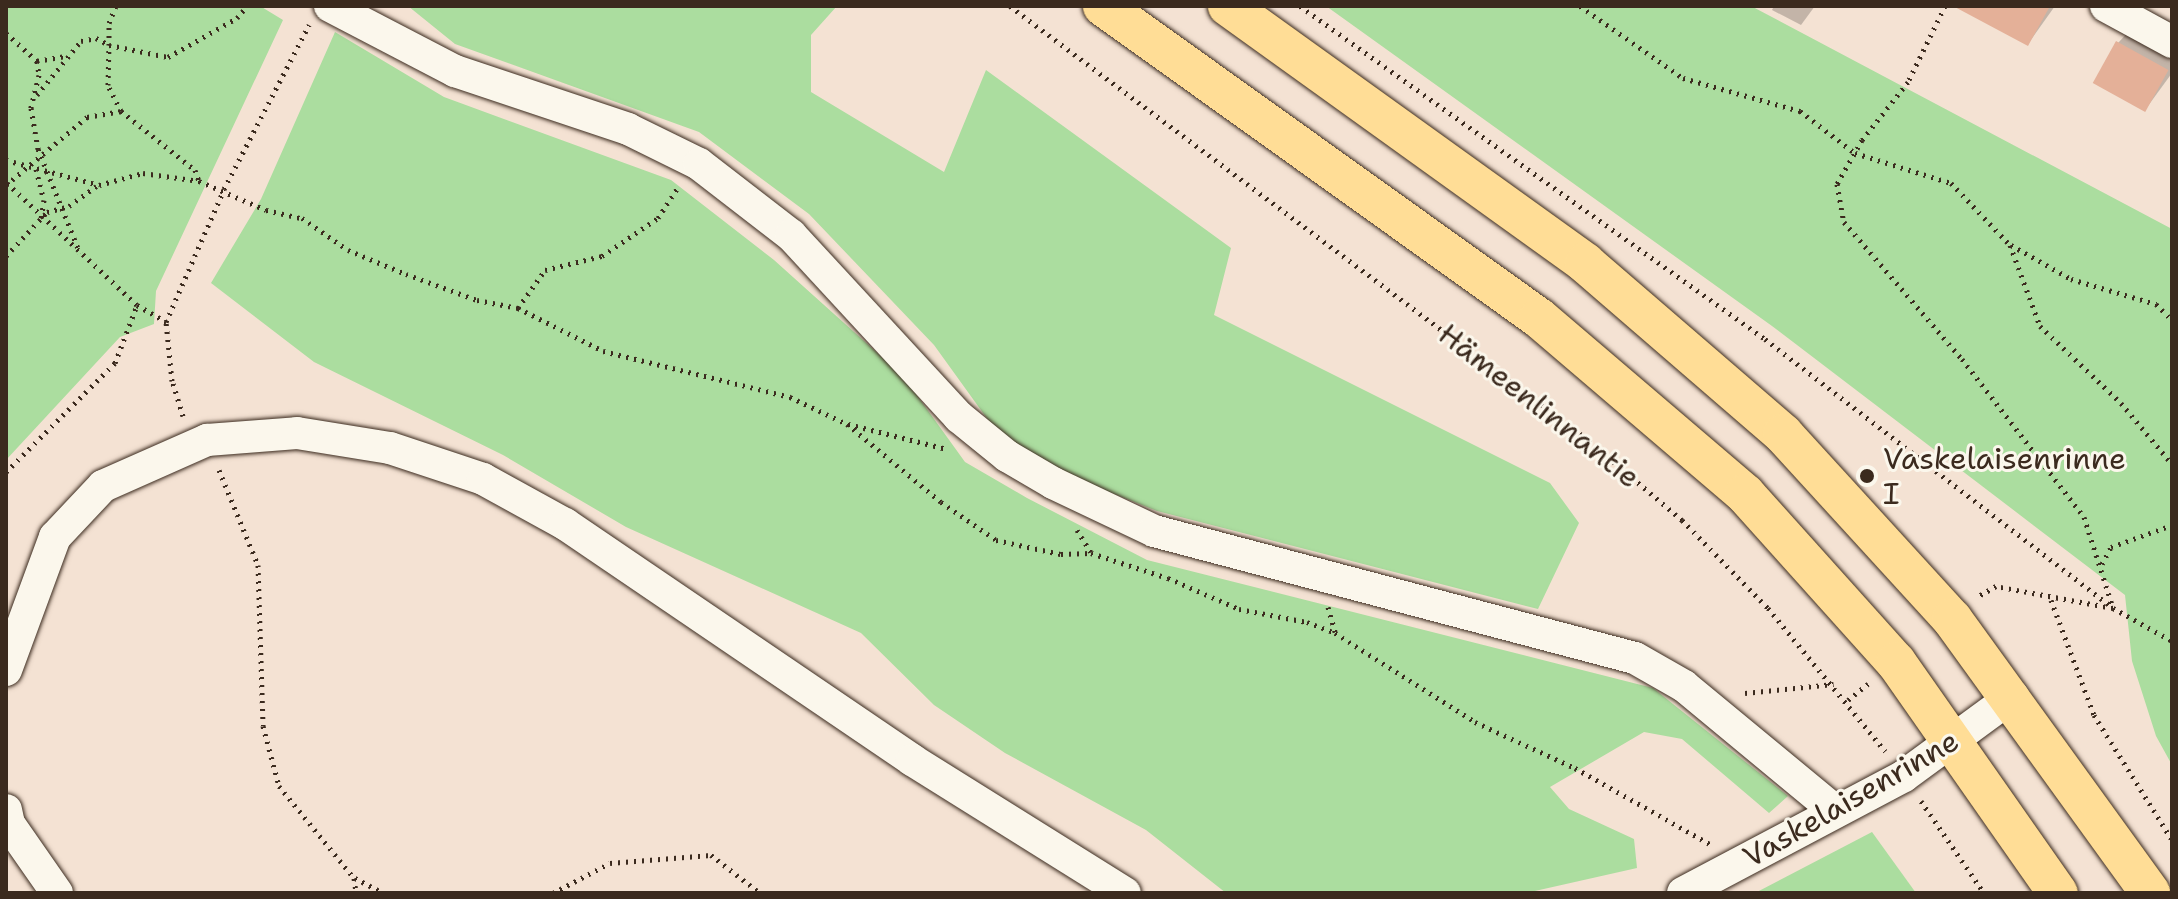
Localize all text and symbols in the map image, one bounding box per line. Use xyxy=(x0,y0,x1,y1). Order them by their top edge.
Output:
street label: Hämeenlinnantie xyxy=(1431,316,1647,496)
place label: Vaskelaisenrinne I xyxy=(1883,441,2126,512)
marker: Vaskelaisenrinne I xyxy=(1858,467,1876,485)
street label: Vaskelaisenrinne xyxy=(1737,723,1965,875)

